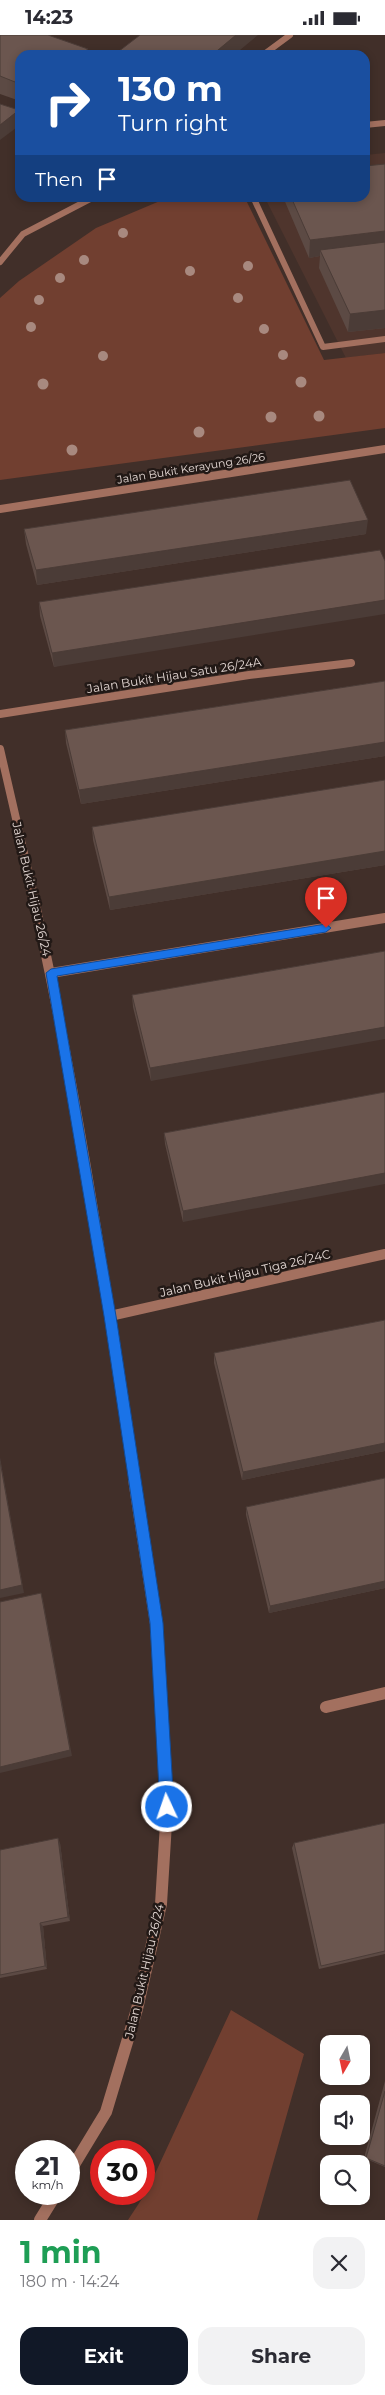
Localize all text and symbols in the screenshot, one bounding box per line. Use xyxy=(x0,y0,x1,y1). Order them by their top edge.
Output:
text: 14:23 xyxy=(25,6,73,29)
text: 130 m xyxy=(118,67,223,110)
icon: right xyxy=(35,70,100,135)
text: Turn right xyxy=(118,110,228,137)
icon: arrive xyxy=(93,165,121,193)
text: Then xyxy=(35,168,83,191)
street label: Jalan Bukit Kerayung 26/26 xyxy=(115,449,266,487)
street label: Jalan Bukit Hijau Satu 26/24A xyxy=(85,654,263,696)
street label: Jalan Bukit Hijau 26/24 xyxy=(9,819,55,958)
pin xyxy=(305,877,347,928)
icon: arrive xyxy=(312,884,340,912)
street label: Jalan Bukit Hijau Tiga 26/24C xyxy=(157,1246,332,1300)
position arrow xyxy=(140,1780,192,1832)
street label: Jalan Bukit Hijau 26/24 xyxy=(121,1902,167,2041)
north arrow xyxy=(320,2035,370,2085)
map controls xyxy=(320,2035,370,2205)
button: sound xyxy=(320,2095,370,2145)
speed limit sign: 30 xyxy=(90,2140,155,2205)
text: 21 xyxy=(35,2151,60,2181)
button: search xyxy=(320,2155,370,2205)
text: km/h xyxy=(31,2177,64,2192)
text: 1 min xyxy=(20,2234,101,2271)
button: close xyxy=(313,2237,365,2289)
text: 180 m · 14:24 xyxy=(20,2272,119,2291)
button: Exit xyxy=(20,2327,188,2385)
button: Share xyxy=(198,2327,365,2385)

